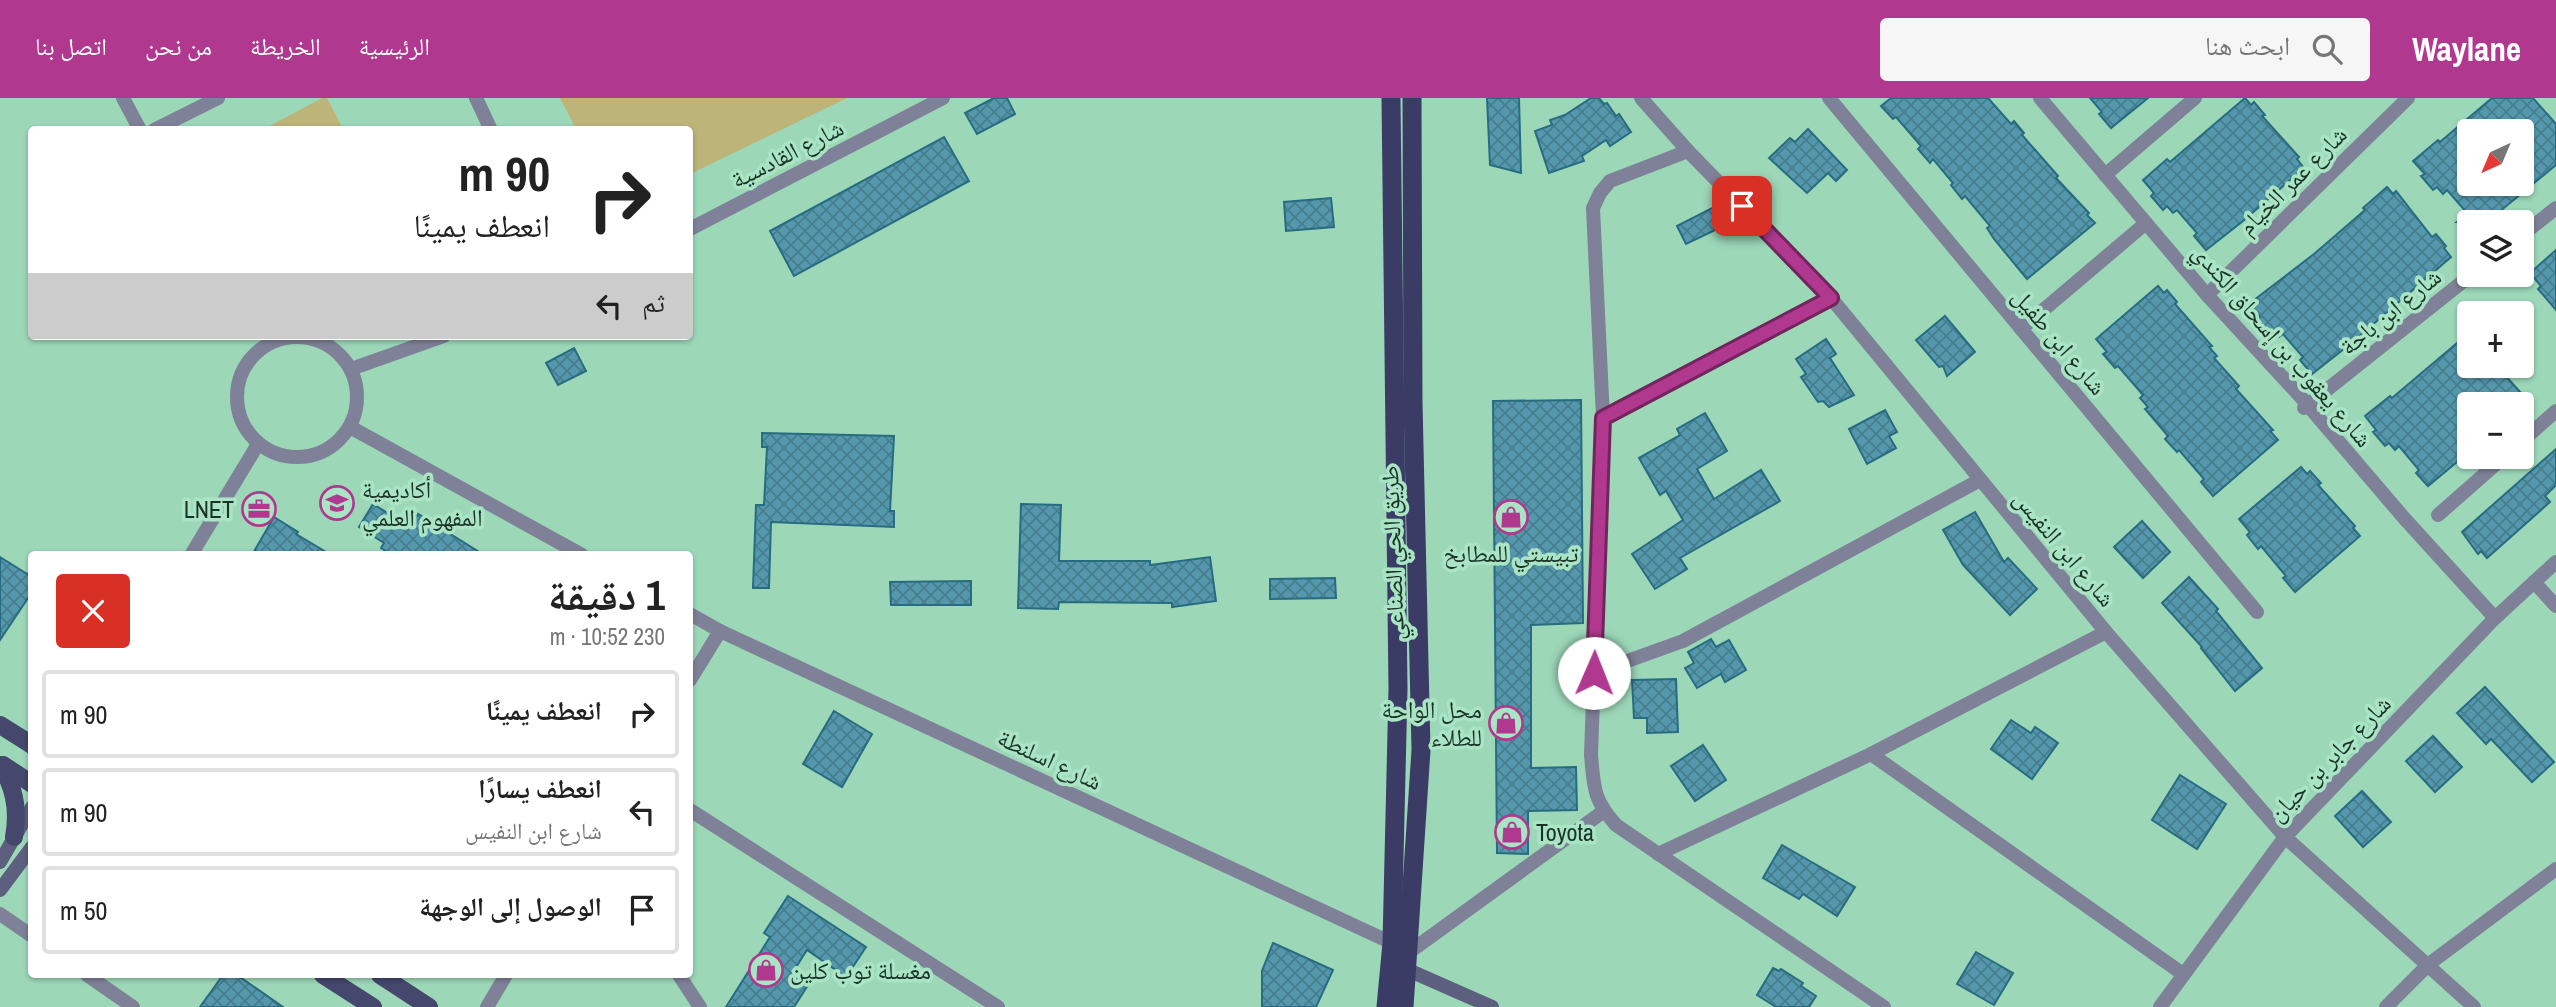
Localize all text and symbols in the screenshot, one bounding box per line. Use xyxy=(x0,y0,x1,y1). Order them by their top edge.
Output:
search box xyxy=(1880,18,2370,81)
text: Waylane xyxy=(2412,27,2521,71)
text: ابحث هنا xyxy=(2205,28,2290,63)
text: اتصل بنا xyxy=(35,30,107,62)
text: من نحن xyxy=(145,30,212,62)
text: الخريطة xyxy=(250,30,321,62)
text: الرئيسية xyxy=(359,30,430,62)
icon: search xyxy=(2308,30,2346,68)
street label: شارع القادسية xyxy=(725,111,849,195)
street label: شارع عمر الخيام xyxy=(2231,119,2354,242)
north arrow xyxy=(2457,119,2534,196)
map controls xyxy=(2457,119,2534,469)
text: 90 m xyxy=(458,140,550,206)
icon: right xyxy=(574,154,665,245)
pin xyxy=(1712,176,1772,236)
icon: arrive xyxy=(1723,187,1761,225)
text: انعطف يمينًا xyxy=(414,204,550,247)
button: layers xyxy=(2457,210,2534,287)
street label: شارع يعقوب بن إسحاق الكندي xyxy=(2183,237,2380,456)
street label: شارع ابن باجة xyxy=(2333,260,2447,362)
street label: شارع ابن طفيل xyxy=(2006,281,2114,401)
text: ثم xyxy=(642,285,665,320)
icon: left xyxy=(590,287,628,325)
button: + xyxy=(2457,301,2534,378)
button: − xyxy=(2457,392,2534,469)
street label: طريق الحي الصناعي xyxy=(1373,465,1415,641)
place label: أكاديمية المفهوم العلمي xyxy=(362,473,483,537)
street label: شارع ابن النفيس xyxy=(2007,483,2123,613)
school or university icon: أكاديمية المفهوم العلمي xyxy=(318,484,356,522)
office icon: LNET xyxy=(240,490,278,528)
place label: LNET xyxy=(184,493,234,525)
shop icon: تبيستي للمطابخ xyxy=(1492,498,1530,536)
place label: تبيستي للمطابخ xyxy=(1443,537,1579,573)
text: 1 دقيقة xyxy=(548,567,665,623)
button: close xyxy=(56,574,130,648)
text: 230 m · 10:52 xyxy=(550,621,665,652)
position arrow xyxy=(1557,636,1631,710)
street label: شارع جابر بن حيان xyxy=(2260,688,2398,828)
text: انعطف يمينًا xyxy=(486,693,602,728)
place label: محل الواحة للطلاء xyxy=(1382,693,1482,753)
icon: right xyxy=(623,695,661,733)
text: 90 m xyxy=(60,697,107,732)
shop icon: محل الواحة للطلاء xyxy=(1487,704,1525,742)
street label: شارع اسلنطة xyxy=(993,721,1107,797)
text: انعطف يسارًا xyxy=(478,771,602,806)
icon: left xyxy=(623,793,661,831)
text: 90 m xyxy=(60,795,107,830)
shop icon: Toyota xyxy=(1493,813,1531,851)
text: شارع ابن النفيس xyxy=(465,815,602,846)
place label: Toyota xyxy=(1536,816,1594,848)
text: الوصول إلى الوجهة xyxy=(419,889,602,924)
icon: arrive xyxy=(623,891,661,929)
text: 50 m xyxy=(60,893,107,928)
shop icon: مغسلة توب كلين xyxy=(747,951,785,989)
place label: مغسلة توب كلين xyxy=(790,954,931,986)

